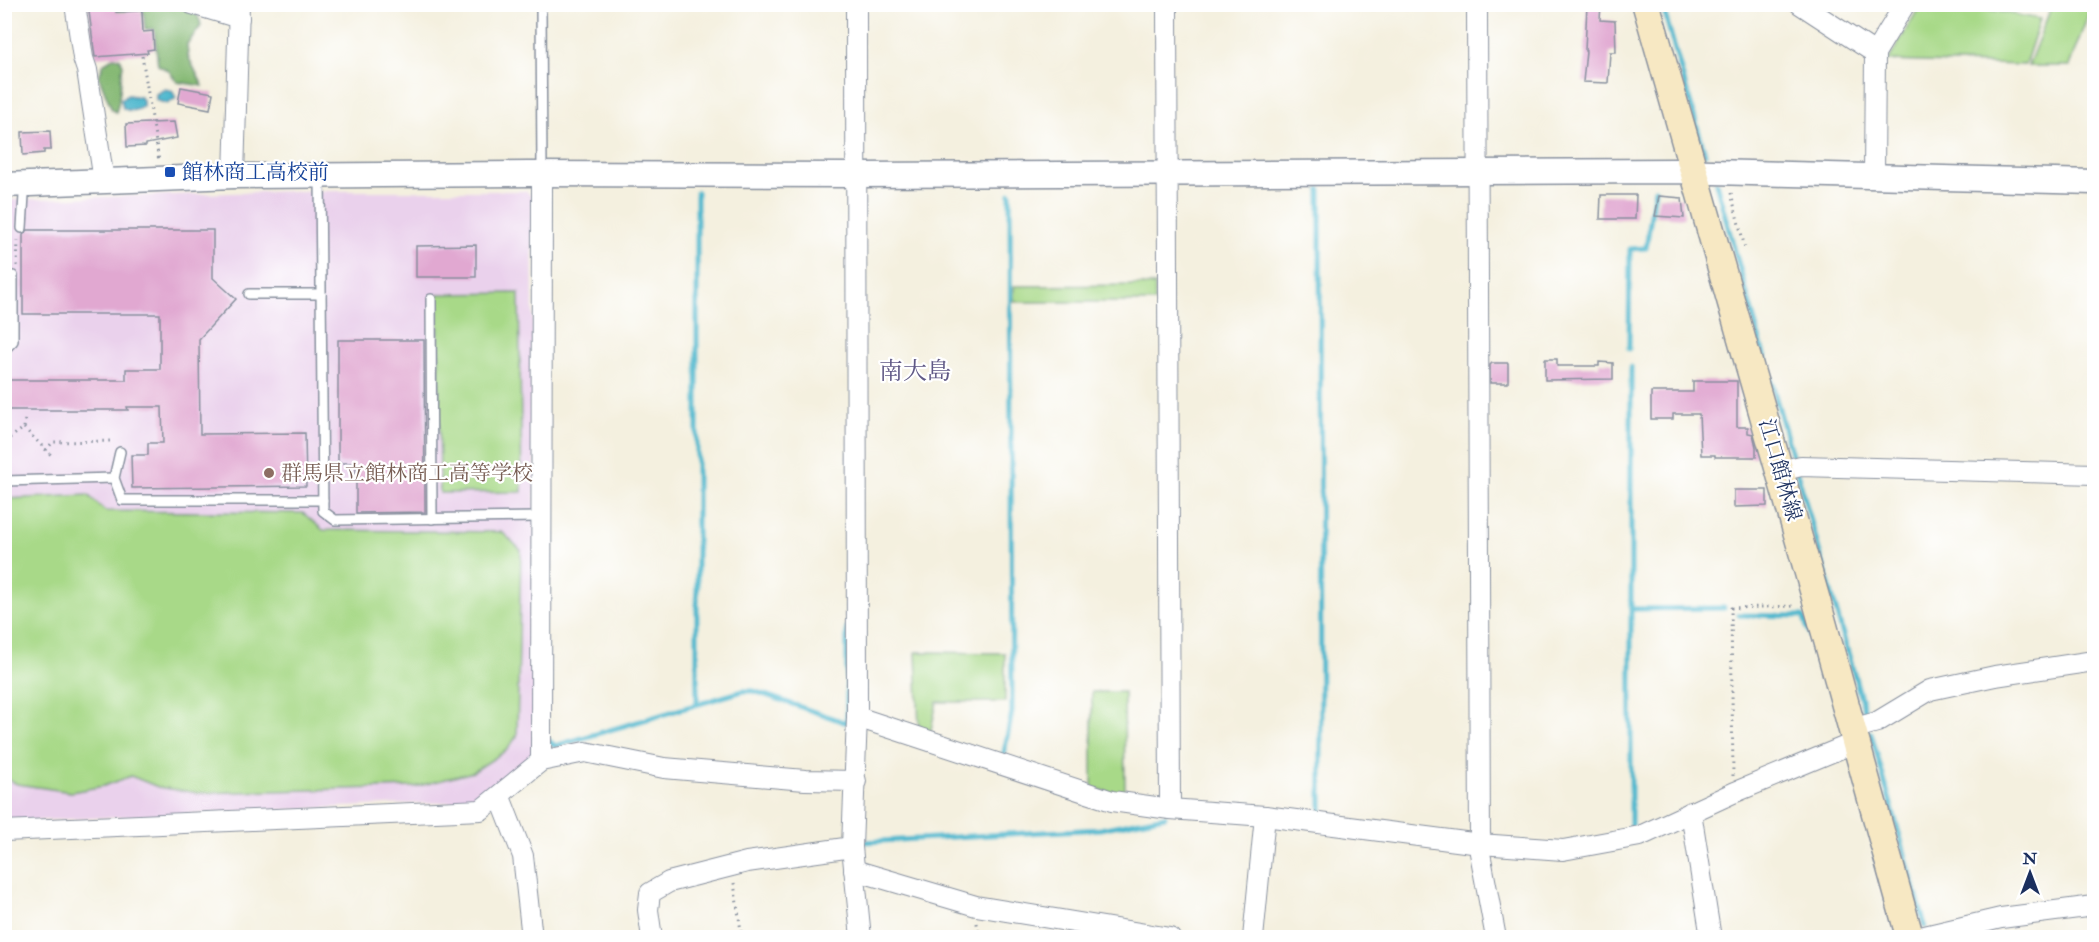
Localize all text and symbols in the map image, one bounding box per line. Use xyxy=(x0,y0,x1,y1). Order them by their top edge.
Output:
place label: 館林商工高校前 xyxy=(182,159,329,186)
marker: 館林商工高校前 xyxy=(163,165,177,179)
district label: 南大島 xyxy=(879,356,951,387)
street label: 江口館林線 xyxy=(1753,416,1807,524)
place label: 群馬県立館林商工高等学校 xyxy=(281,460,533,487)
marker: 群馬県立館林商工高等学校 xyxy=(262,466,276,480)
north arrow xyxy=(2000,843,2060,903)
text: N xyxy=(2022,849,2038,869)

